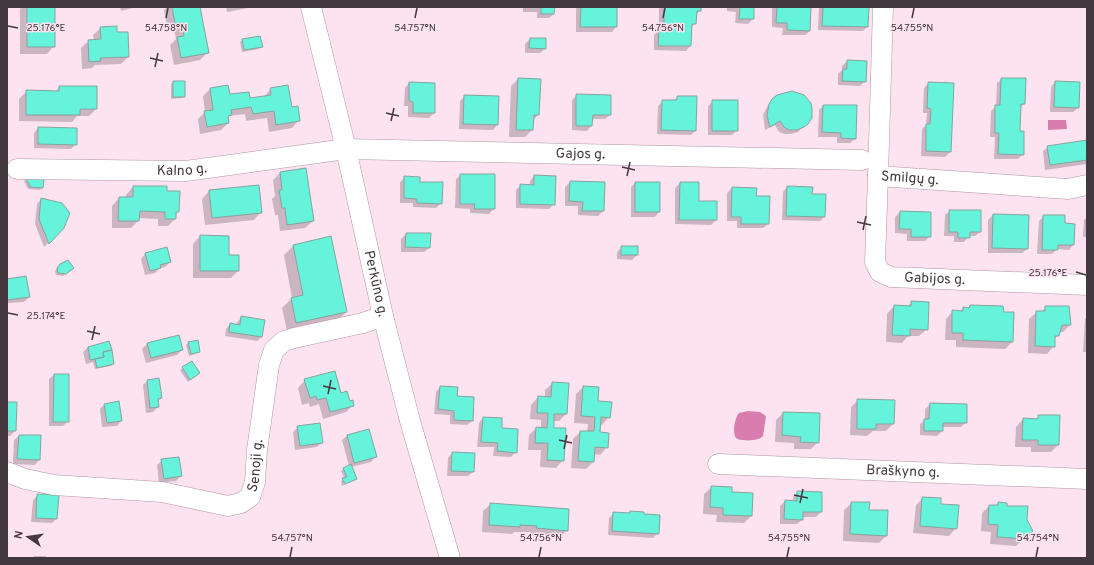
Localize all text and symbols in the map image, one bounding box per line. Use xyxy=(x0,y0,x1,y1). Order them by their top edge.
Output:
text: 25.176°E xyxy=(26,22,66,35)
text: 54.758°N xyxy=(145,22,187,35)
text: 54.757°N xyxy=(394,22,436,35)
text: 54.756°N xyxy=(642,22,684,35)
text: 54.755°N xyxy=(891,22,933,35)
street label: Gajos g. xyxy=(555,145,605,163)
street label: Kalno g. xyxy=(157,160,208,180)
street label: Smilgų g. xyxy=(881,168,939,189)
street label: Perkūno g. xyxy=(360,249,391,318)
text: 25.176°E xyxy=(1028,267,1068,280)
street label: Gabijos g. xyxy=(904,269,965,289)
text: 25.174°E xyxy=(27,310,65,323)
street label: Senoji g. xyxy=(244,438,267,494)
street label: Braškyno g. xyxy=(866,462,940,481)
north arrow xyxy=(8,517,48,557)
text: N xyxy=(12,530,27,540)
text: 54.757°N xyxy=(271,532,313,545)
text: 54.756°N xyxy=(520,532,562,545)
text: 54.755°N xyxy=(768,532,810,545)
text: 54.754°N xyxy=(1017,532,1059,545)

